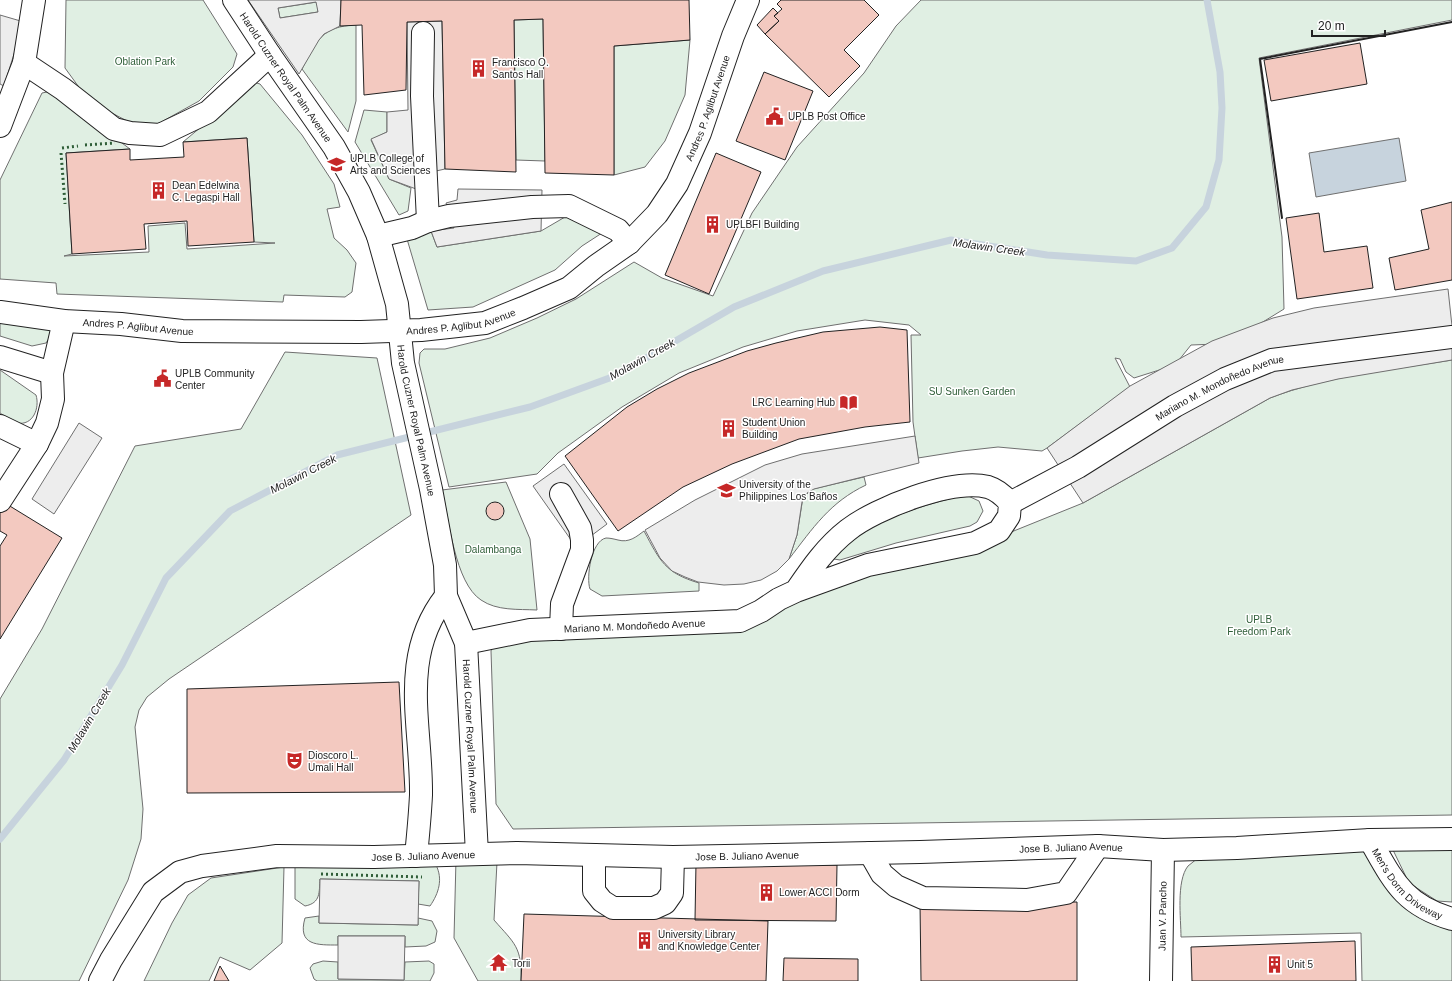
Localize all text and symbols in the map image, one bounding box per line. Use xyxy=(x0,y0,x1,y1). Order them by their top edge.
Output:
street label: Harold Cuzner Royal Palm Avenue xyxy=(238,10,334,145)
scale bar xyxy=(1312,12,1385,38)
text: 20 m xyxy=(1318,19,1345,33)
street label: Andres P. Aglibut Avenue xyxy=(683,53,732,162)
park label: Oblation Park xyxy=(115,56,176,67)
place label: Francisco O. Santos Hall xyxy=(492,57,549,80)
building icon: Francisco O. Santos Hall xyxy=(469,58,489,78)
public building icon: UPLB Post Office xyxy=(765,106,785,126)
place label: UPLB Post Office xyxy=(788,111,866,122)
place label: UPLB College of Arts and Sciences xyxy=(350,153,431,176)
school or university icon: UPLB College of Arts and Sciences xyxy=(327,154,347,174)
place label: Dean Edelwina C. Legaspi Hall xyxy=(172,180,240,203)
building icon: Dean Edelwina C. Legaspi Hall xyxy=(149,181,169,201)
building icon: UPLBFI Building xyxy=(703,214,723,234)
place label: UPLBFI Building xyxy=(726,219,799,230)
water label: Molawin Creek xyxy=(952,236,1026,258)
street label: Andres P. Aglibut Avenue xyxy=(406,306,518,336)
street label: Andres P. Aglibut Avenue xyxy=(82,317,194,337)
water label: Molawin Creek xyxy=(607,336,677,382)
street label: Harold Cuzner Royal Palm Avenue xyxy=(395,344,437,497)
street label: Mariano M. Mondoñedo Avenue xyxy=(1153,353,1285,423)
place label: UPLB Community Center xyxy=(175,368,254,391)
public building icon: UPLB Community Center xyxy=(152,369,172,389)
park label: SU Sunken Garden xyxy=(929,386,1015,397)
library icon: LRC Learning Hub xyxy=(838,392,858,412)
place label: LRC Learning Hub xyxy=(752,397,835,408)
place label: Student Union Building xyxy=(742,417,805,440)
building icon: Student Union Building xyxy=(719,418,739,438)
water label: Molawin Creek xyxy=(268,452,339,496)
place label: University of the Philippines Los Baños xyxy=(739,479,837,502)
school or university icon: University of the Philippines Los Baños xyxy=(716,480,736,500)
park label: Dalambanga xyxy=(465,544,522,555)
park label: UPLB Freedom Park xyxy=(1227,614,1292,637)
street label: Mariano M. Mondoñedo Avenue xyxy=(564,617,706,635)
street label: Harold Cuzner Royal Palm Avenue xyxy=(461,659,480,814)
water label: Molawin Creek xyxy=(65,685,113,754)
place label: Dioscoro L. Umali Hall xyxy=(308,750,359,773)
theatre icon: Dioscoro L. Umali Hall xyxy=(285,751,305,771)
street label: Jose B. Juliano Avenue xyxy=(1019,841,1124,855)
street label: Men's Dorm Driveway xyxy=(1370,846,1444,921)
street label: Jose B. Juliano Avenue xyxy=(371,849,476,863)
street label: Jose B. Juliano Avenue xyxy=(695,849,800,863)
street label: Juan V. Pancho xyxy=(1156,881,1169,951)
building icon: Lower ACCI Dorm xyxy=(756,882,776,902)
place label: Lower ACCI Dorm xyxy=(779,887,860,898)
place label: University Library and Knowledge Center xyxy=(658,929,760,952)
building icon: University Library and Knowledge Center xyxy=(635,930,655,950)
temple icon: Torii xyxy=(489,953,509,973)
building icon: Unit 5 xyxy=(1264,954,1284,974)
place label: Torii xyxy=(512,958,530,969)
place label: Unit 5 xyxy=(1287,959,1314,970)

